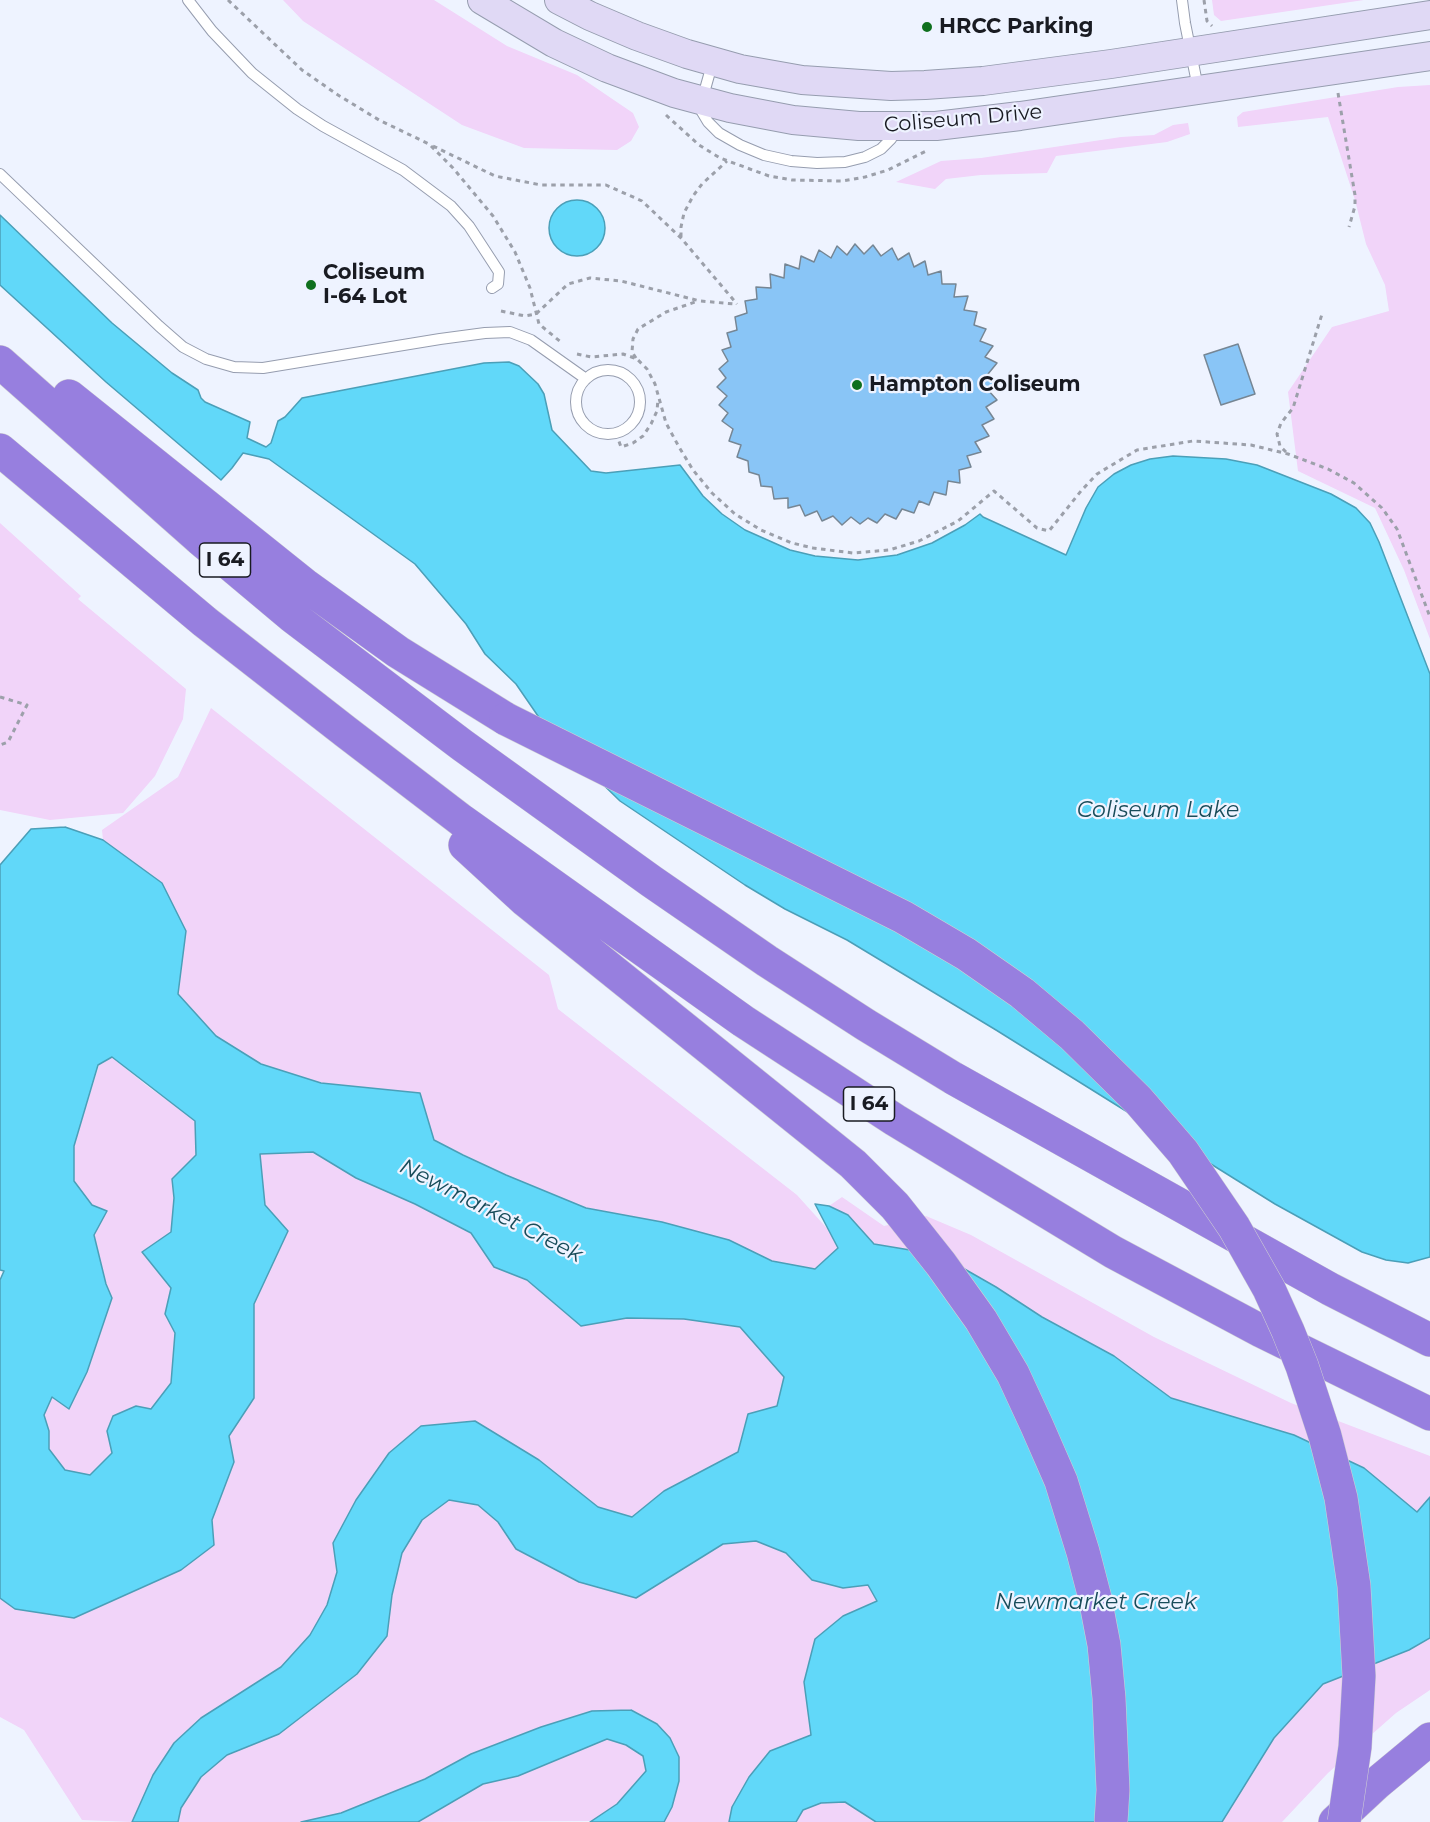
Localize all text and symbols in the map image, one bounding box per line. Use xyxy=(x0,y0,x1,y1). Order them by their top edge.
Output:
place label: HRCC Parking xyxy=(939,14,1093,40)
marker: HRCC Parking xyxy=(920,20,934,34)
street label: Coliseum Drive xyxy=(883,100,1043,138)
place label: Coliseum I-64 Lot xyxy=(323,260,425,310)
marker: Coliseum I-64 Lot xyxy=(304,278,318,292)
place label: Hampton Coliseum xyxy=(869,372,1081,398)
marker: Hampton Coliseum xyxy=(850,378,864,392)
road number: I 64 xyxy=(200,543,250,577)
water label: Coliseum Lake xyxy=(1077,798,1239,824)
road number: I 64 xyxy=(844,1087,894,1121)
water label: Newmarket Creek xyxy=(395,1153,587,1269)
water label: Newmarket Creek xyxy=(995,1590,1197,1616)

